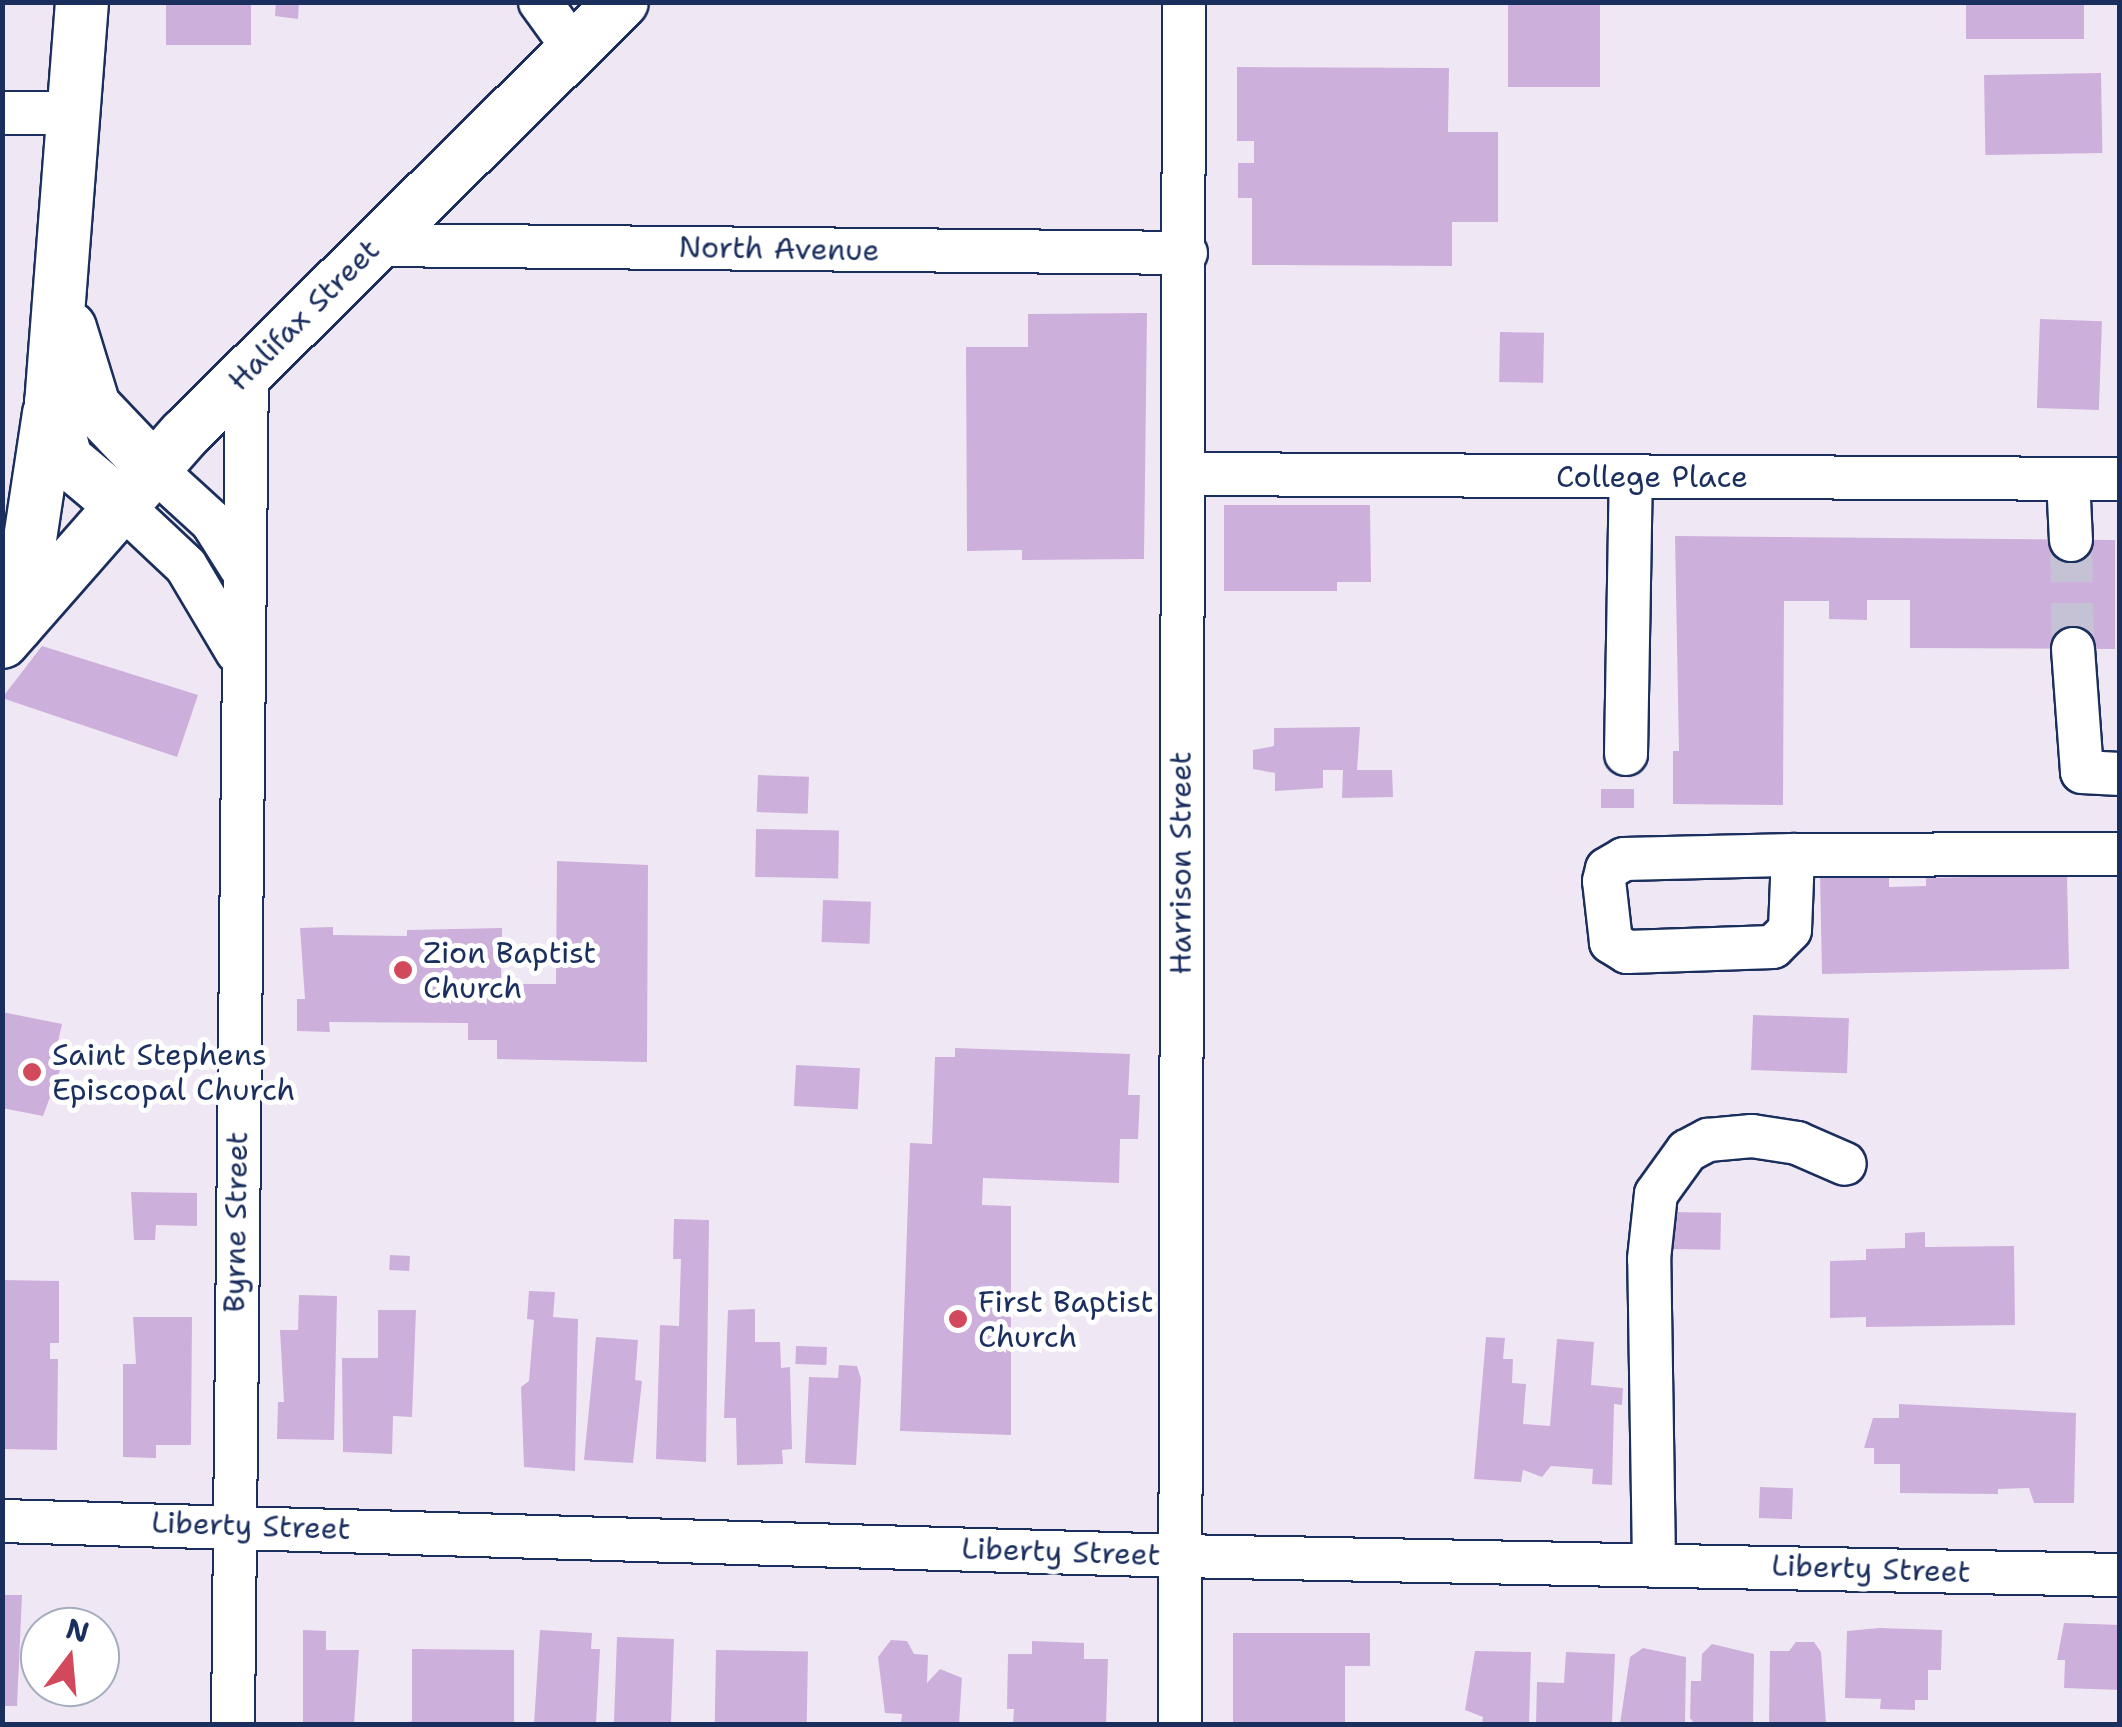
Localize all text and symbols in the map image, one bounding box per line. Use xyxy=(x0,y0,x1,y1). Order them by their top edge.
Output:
street label: North Avenue xyxy=(678,229,880,269)
street label: Halifax Street xyxy=(221,232,387,398)
street label: College Place xyxy=(1556,459,1748,495)
street label: Harrison Street xyxy=(1163,751,1199,975)
place label: Zion Baptist Church xyxy=(423,935,596,1006)
marker: Zion Baptist Church xyxy=(392,959,414,981)
place label: Saint Stephens Episcopal Church xyxy=(52,1037,295,1108)
marker: Saint Stephens Episcopal Church xyxy=(21,1061,43,1083)
street label: Byrne Street xyxy=(216,1131,256,1313)
place label: First Baptist Church xyxy=(978,1284,1154,1354)
marker: First Baptist Church xyxy=(947,1308,969,1330)
street label: Liberty Street xyxy=(151,1505,351,1547)
street label: Liberty Street xyxy=(961,1531,1161,1573)
street label: Liberty Street xyxy=(1771,1548,1971,1590)
north arrow xyxy=(20,1607,120,1707)
text: N xyxy=(62,1609,94,1651)

